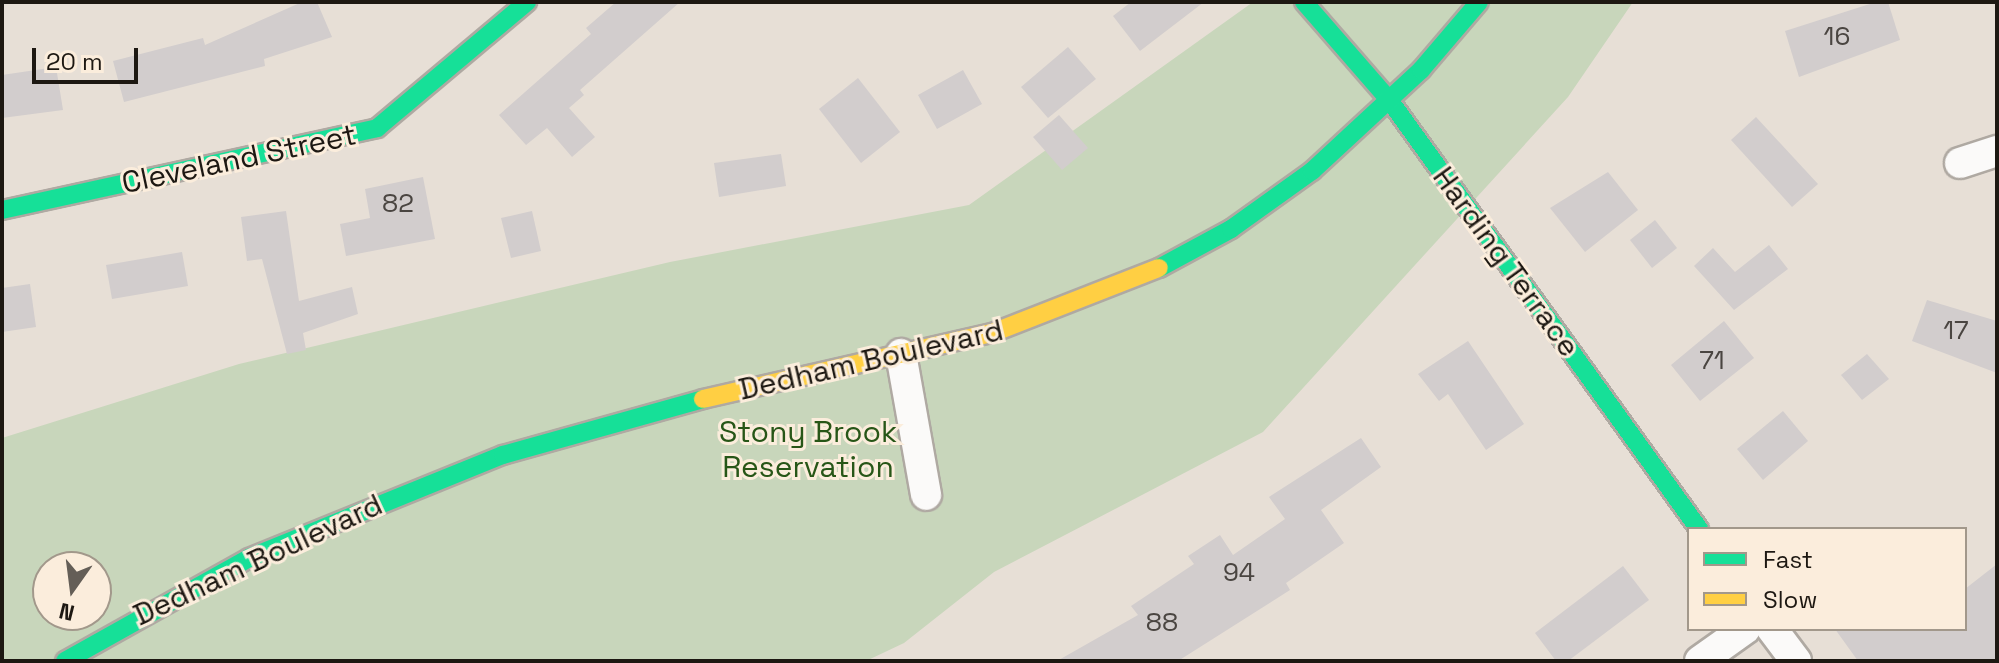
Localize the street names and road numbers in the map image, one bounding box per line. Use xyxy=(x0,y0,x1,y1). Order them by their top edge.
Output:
street label: Cleveland Street xyxy=(118,117,360,201)
street label: Harding Terrace xyxy=(1425,160,1587,364)
street label: Dedham Boulevard xyxy=(735,312,1007,408)
street label: Dedham Boulevard xyxy=(128,487,388,633)

